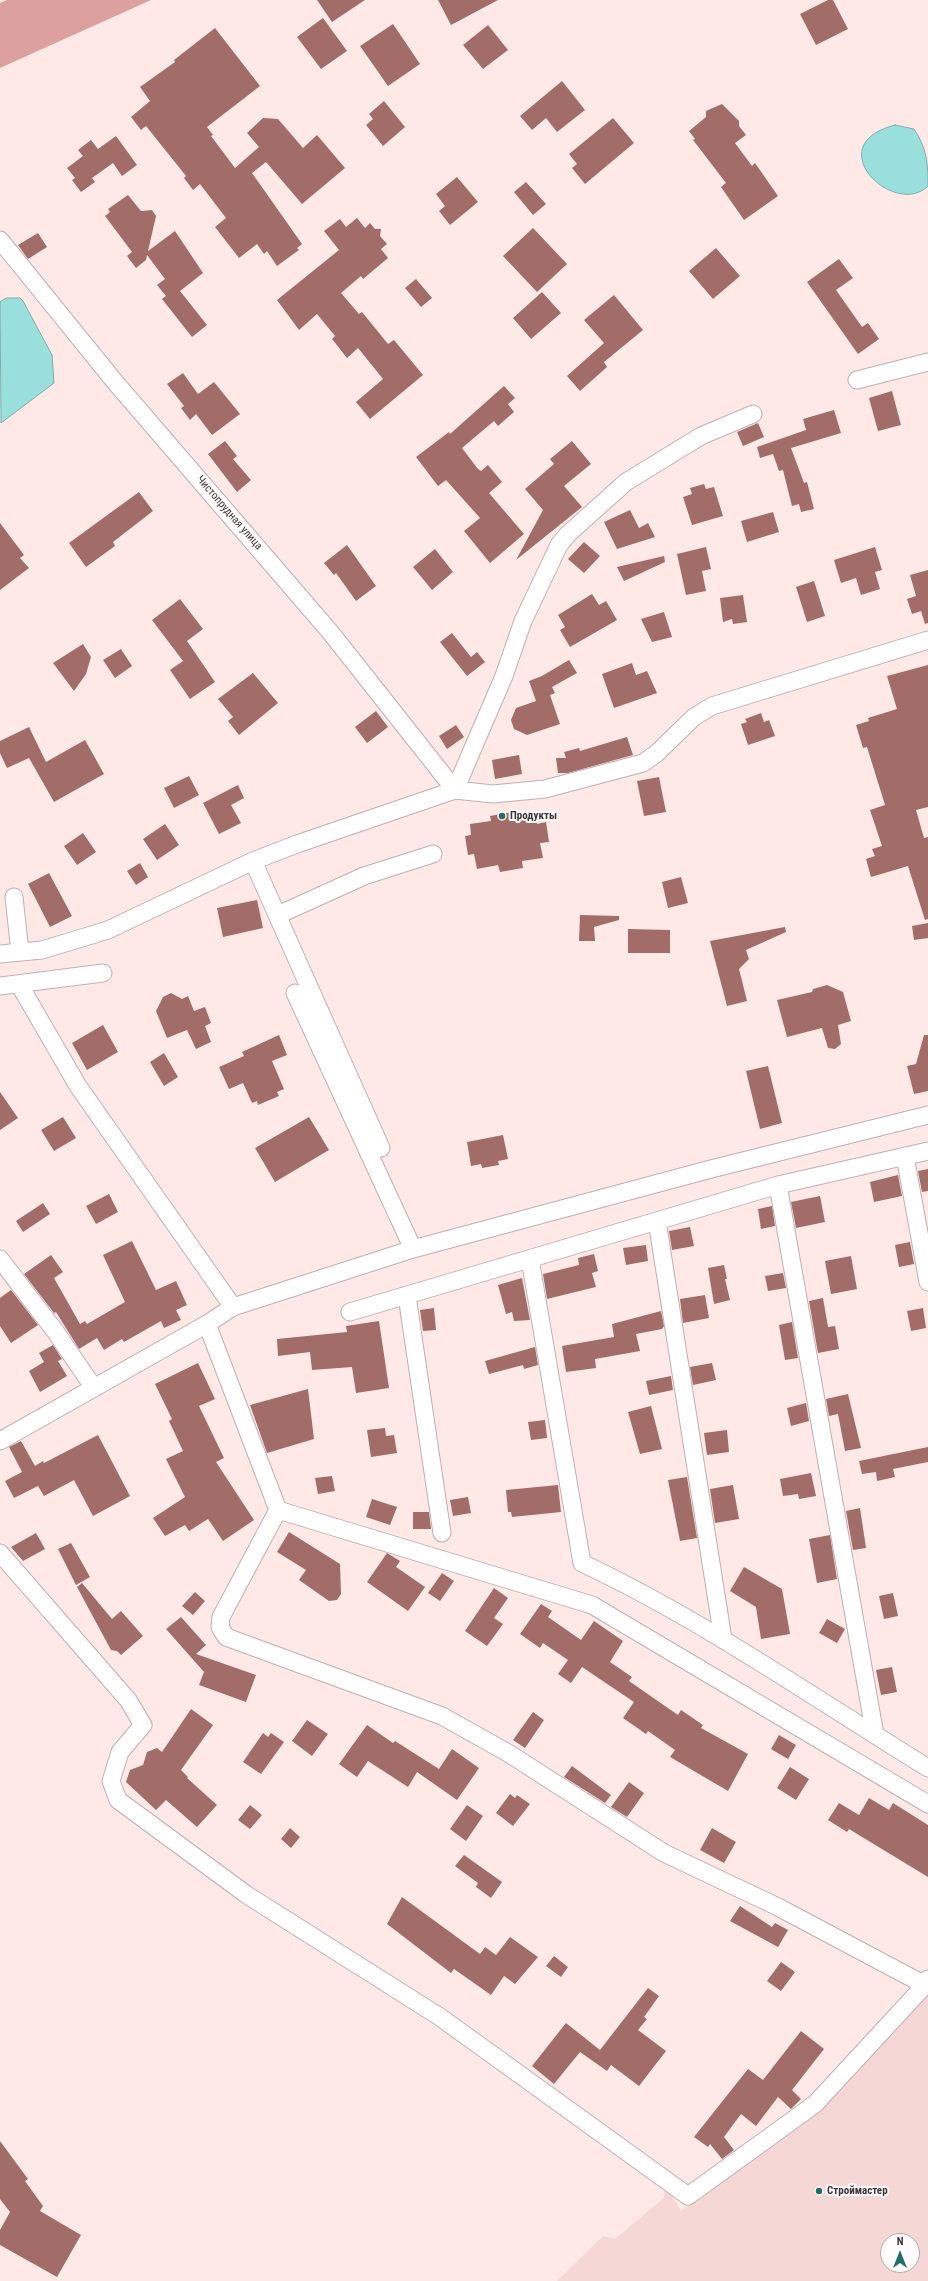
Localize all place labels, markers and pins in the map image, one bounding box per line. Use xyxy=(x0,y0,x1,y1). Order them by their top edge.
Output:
place label: Продукты xyxy=(510,809,557,823)
marker: Продукты xyxy=(497,811,507,821)
place label: Строймастер xyxy=(827,2184,888,2198)
marker: Строймастер xyxy=(814,2186,824,2196)

